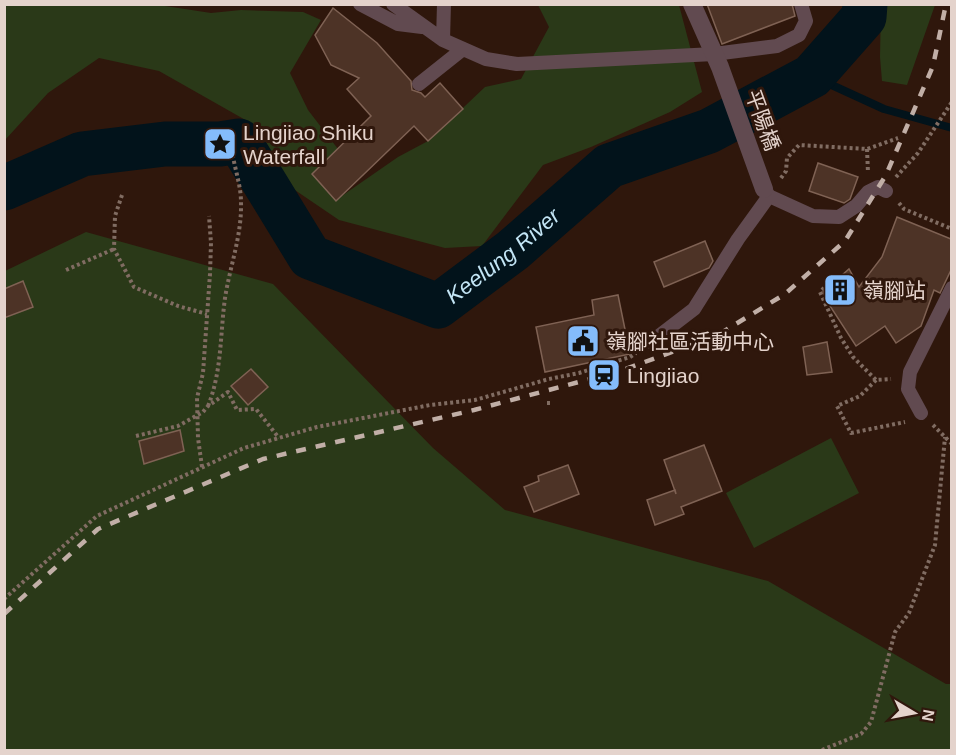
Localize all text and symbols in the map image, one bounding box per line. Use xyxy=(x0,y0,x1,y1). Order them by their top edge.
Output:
street label: 平陽橋 xyxy=(741,86,785,154)
place label: Lingjiao Shiku Waterfall xyxy=(243,121,374,168)
place icon: Lingjiao Shiku Waterfall xyxy=(202,126,238,162)
water label: Keelung River xyxy=(441,202,566,308)
building icon: 嶺腳站 xyxy=(822,272,858,308)
place label: 嶺腳站 xyxy=(863,279,926,302)
public building icon: 嶺腳社區活動中心 xyxy=(565,323,601,359)
place label: 嶺腳社區活動中心 xyxy=(606,330,774,353)
station icon: Lingjiao xyxy=(586,357,622,393)
place label: Lingjiao xyxy=(627,364,699,387)
north arrow xyxy=(884,683,944,743)
text: N xyxy=(919,708,938,723)

